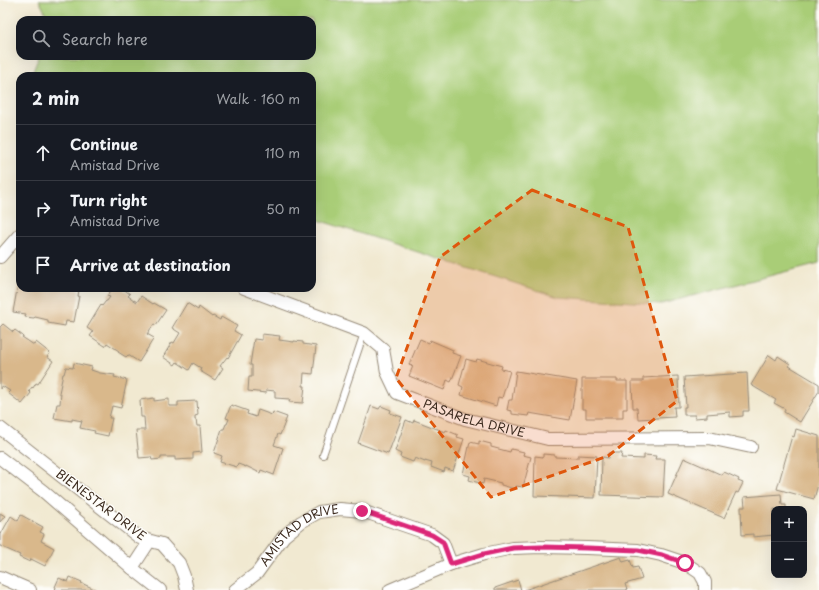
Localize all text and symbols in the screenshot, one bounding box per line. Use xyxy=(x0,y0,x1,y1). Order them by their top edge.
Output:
search box xyxy=(16,16,316,60)
icon: search xyxy=(30,27,52,49)
text: Search here xyxy=(62,27,148,50)
text: 2 min xyxy=(32,85,79,111)
text: Walk · 160 m xyxy=(217,89,300,108)
text: Continue xyxy=(70,132,138,155)
icon: ahead xyxy=(32,142,54,164)
text: 110 m xyxy=(265,143,300,162)
text: Amistad Drive xyxy=(70,155,160,174)
text: Turn right xyxy=(70,188,147,211)
icon: right xyxy=(32,198,54,220)
text: 50 m xyxy=(266,199,300,218)
text: Amistad Drive xyxy=(70,211,160,230)
text: Arrive at destination xyxy=(70,253,231,276)
icon: arrive xyxy=(32,254,54,276)
street label: PASARELA DRIVE xyxy=(421,394,527,441)
street label: BIENESTAR DRIVE xyxy=(53,464,151,544)
street label: AMISTAD DRIVE xyxy=(255,499,340,569)
route end xyxy=(353,502,371,520)
map controls xyxy=(771,506,807,578)
button: + xyxy=(771,506,807,542)
button: − xyxy=(771,542,807,578)
route start xyxy=(676,554,694,572)

